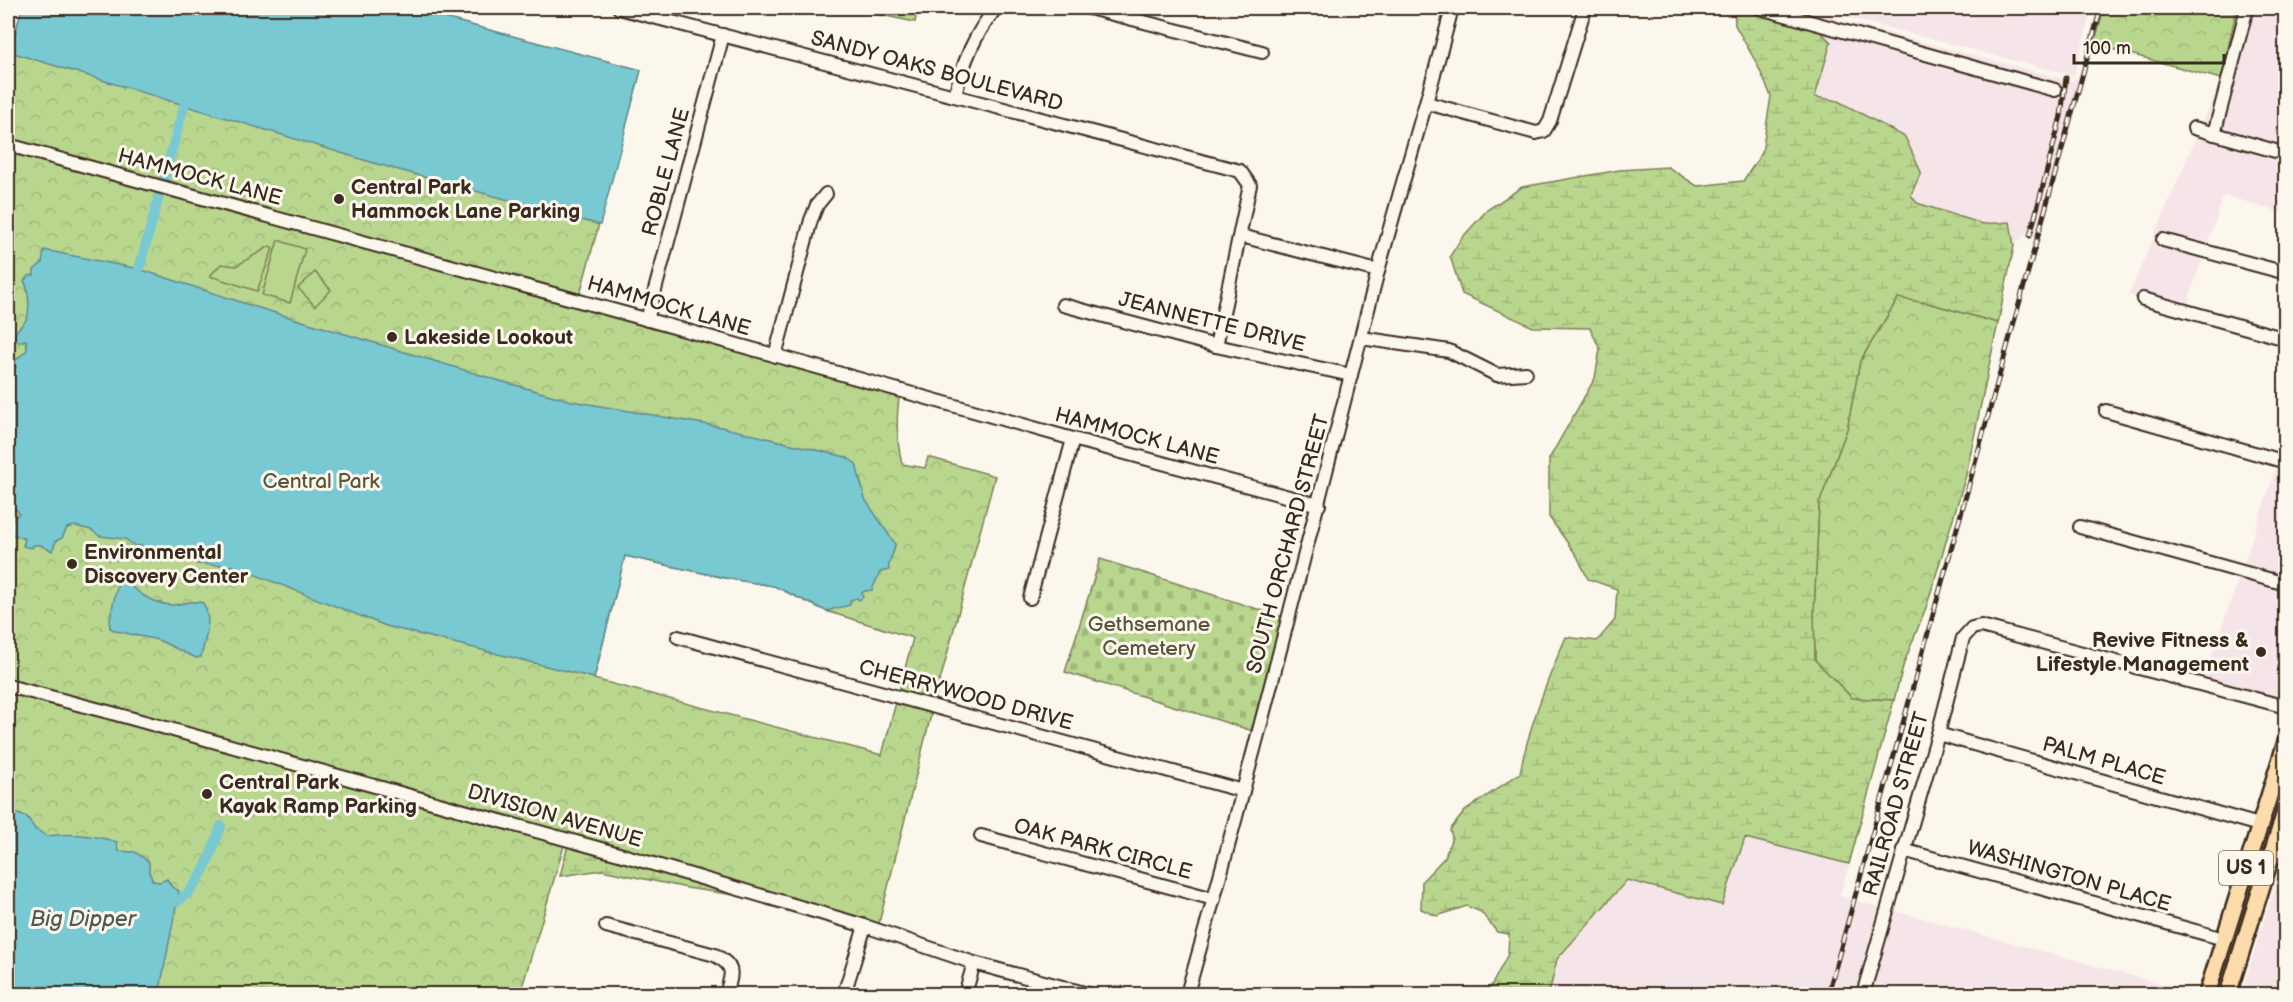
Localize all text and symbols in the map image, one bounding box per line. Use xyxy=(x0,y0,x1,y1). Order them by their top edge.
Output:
street label: SANDY OAKS BOULEVARD xyxy=(808,25,1066,117)
scale bar xyxy=(2074,27,2224,65)
text: 100 m xyxy=(2083,38,2131,59)
street label: ROBLE LANE xyxy=(637,105,695,239)
street label: HAMMOCK LANE xyxy=(115,143,285,211)
place label: Central Park Hammock Lane Parking xyxy=(351,175,580,224)
marker: Central Park Hammock Lane Parking xyxy=(332,192,346,206)
street label: HAMMOCK LANE xyxy=(584,271,754,341)
street label: JEANNETTE DRIVE xyxy=(1116,287,1308,357)
place label: Lakeside Lookout xyxy=(404,325,573,350)
marker: Lakeside Lookout xyxy=(385,330,399,344)
street label: HAMMOCK LANE xyxy=(1052,402,1222,470)
street label: SOUTH ORCHARD STREET xyxy=(1241,411,1335,676)
park label: Central Park xyxy=(262,469,380,494)
place label: Environmental Discovery Center xyxy=(84,540,249,589)
marker: Environmental Discovery Center xyxy=(65,557,79,571)
park label: Gethsemane Cemetery xyxy=(1088,612,1210,661)
place label: Revive Fitness & Lifestyle Management xyxy=(2036,628,2249,677)
marker: Revive Fitness & Lifestyle Management xyxy=(2254,645,2268,659)
street label: CHERRYWOOD DRIVE xyxy=(856,654,1076,736)
street label: RAILROAD STREET xyxy=(1858,709,1934,899)
street label: PALM PLACE xyxy=(2040,732,2168,790)
place label: Central Park Kayak Ramp Parking xyxy=(219,770,417,819)
street label: DIVISION AVENUE xyxy=(465,779,645,853)
marker: Central Park Kayak Ramp Parking xyxy=(200,787,214,801)
street label: OAK PARK CIRCLE xyxy=(1011,813,1195,885)
street label: WASHINGTON PLACE xyxy=(1964,835,2174,917)
road number: US 1 xyxy=(2219,851,2273,885)
water label: Big Dipper xyxy=(30,906,138,933)

